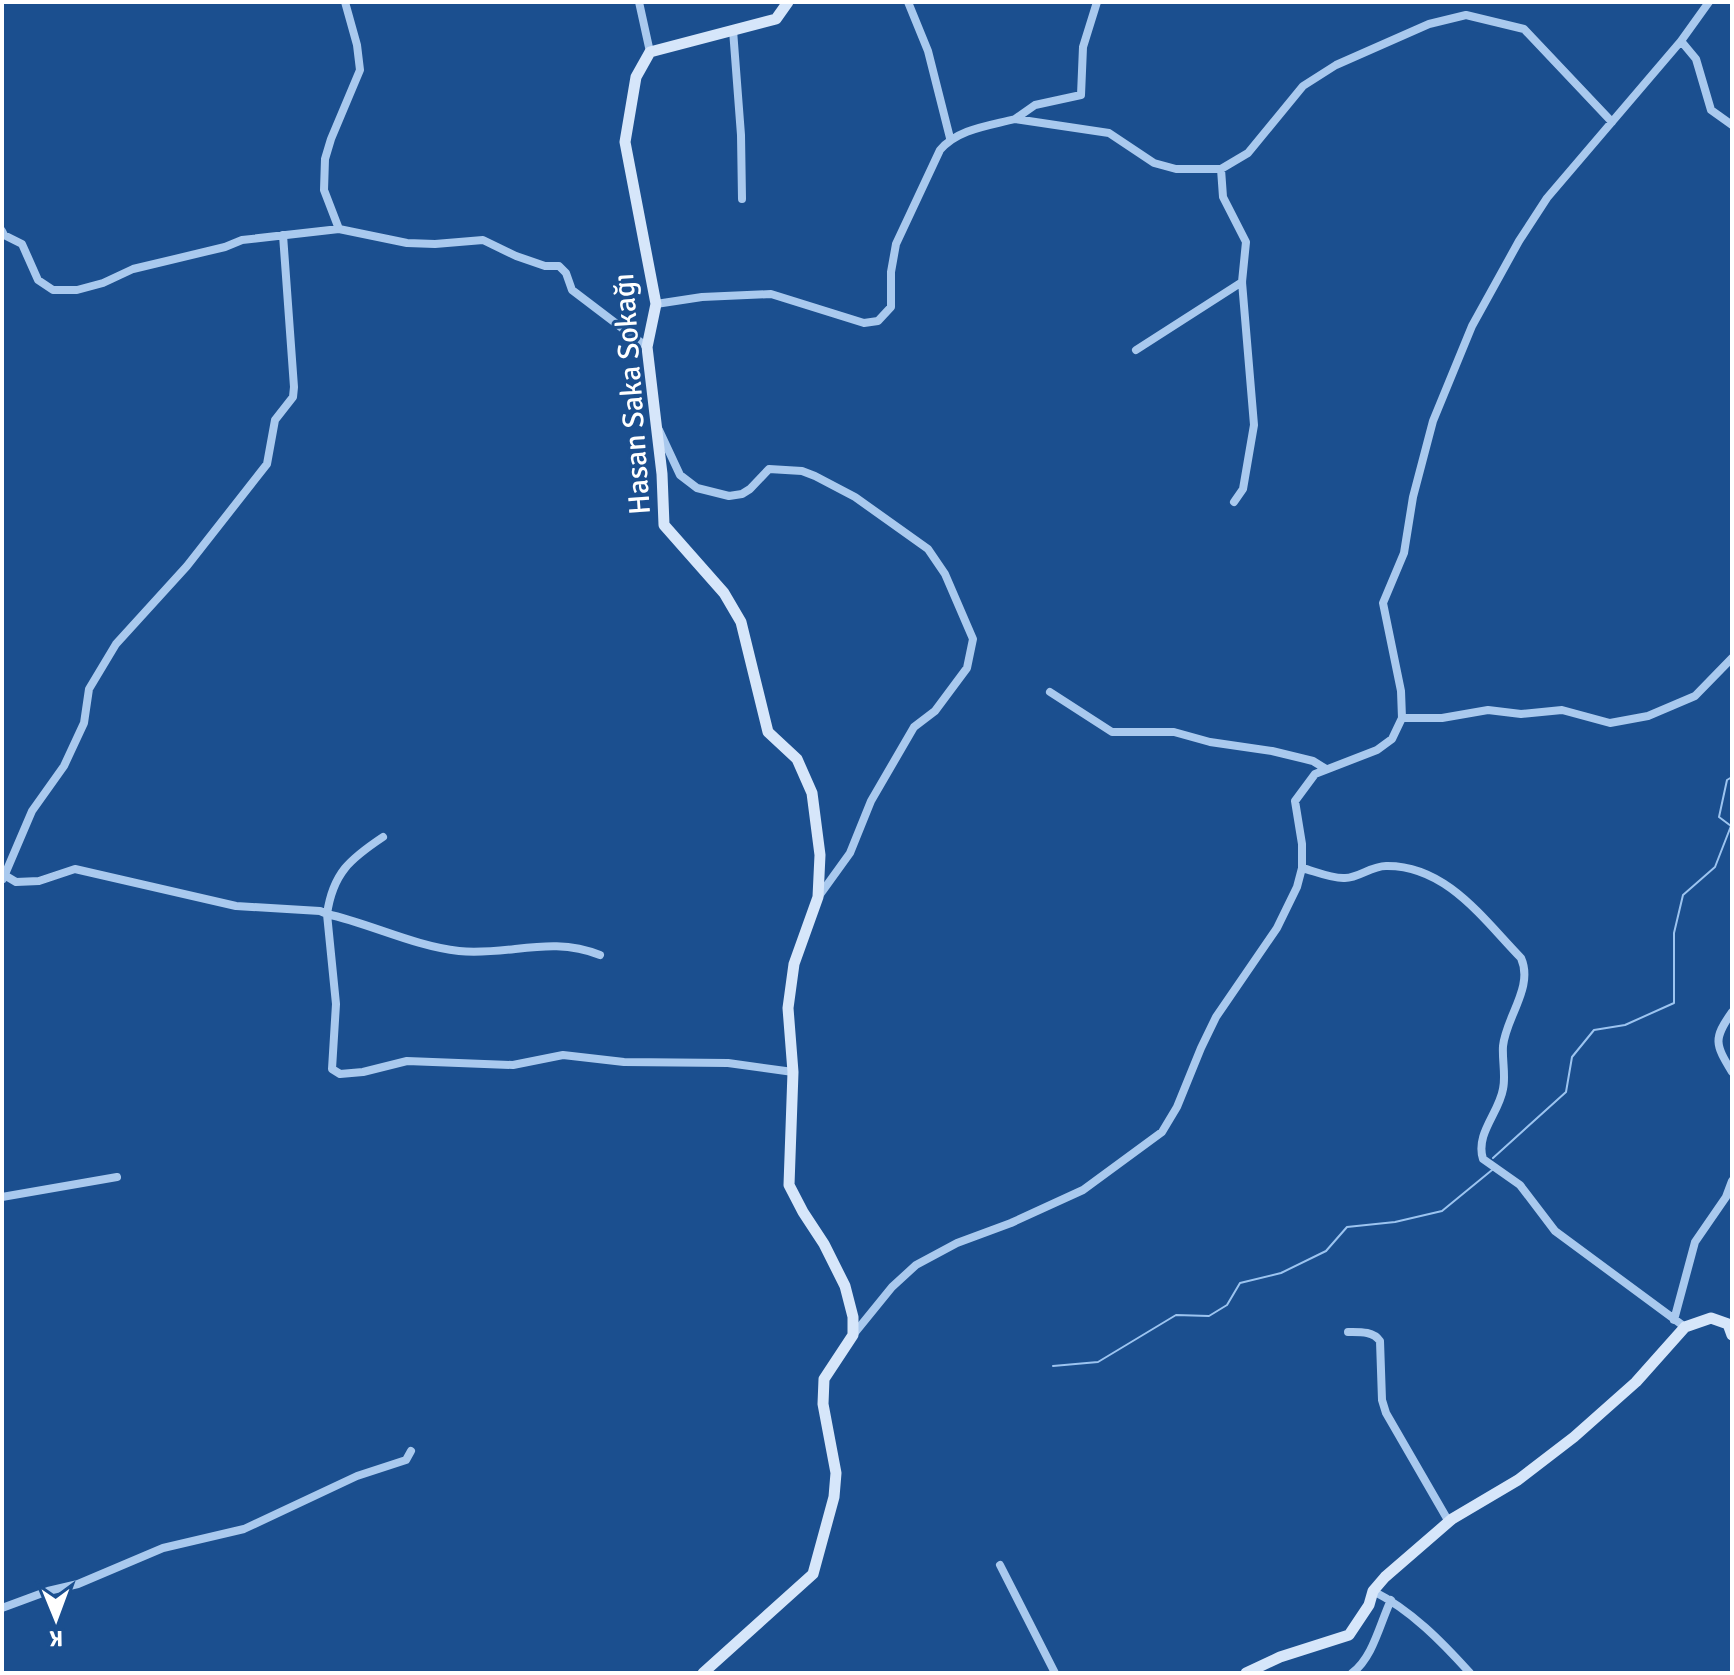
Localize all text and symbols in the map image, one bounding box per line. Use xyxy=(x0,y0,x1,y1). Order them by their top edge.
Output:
street label: Hasan Saka Sokağı xyxy=(605,272,659,516)
north arrow xyxy=(16,1579,96,1659)
text: K xyxy=(49,1625,63,1652)

